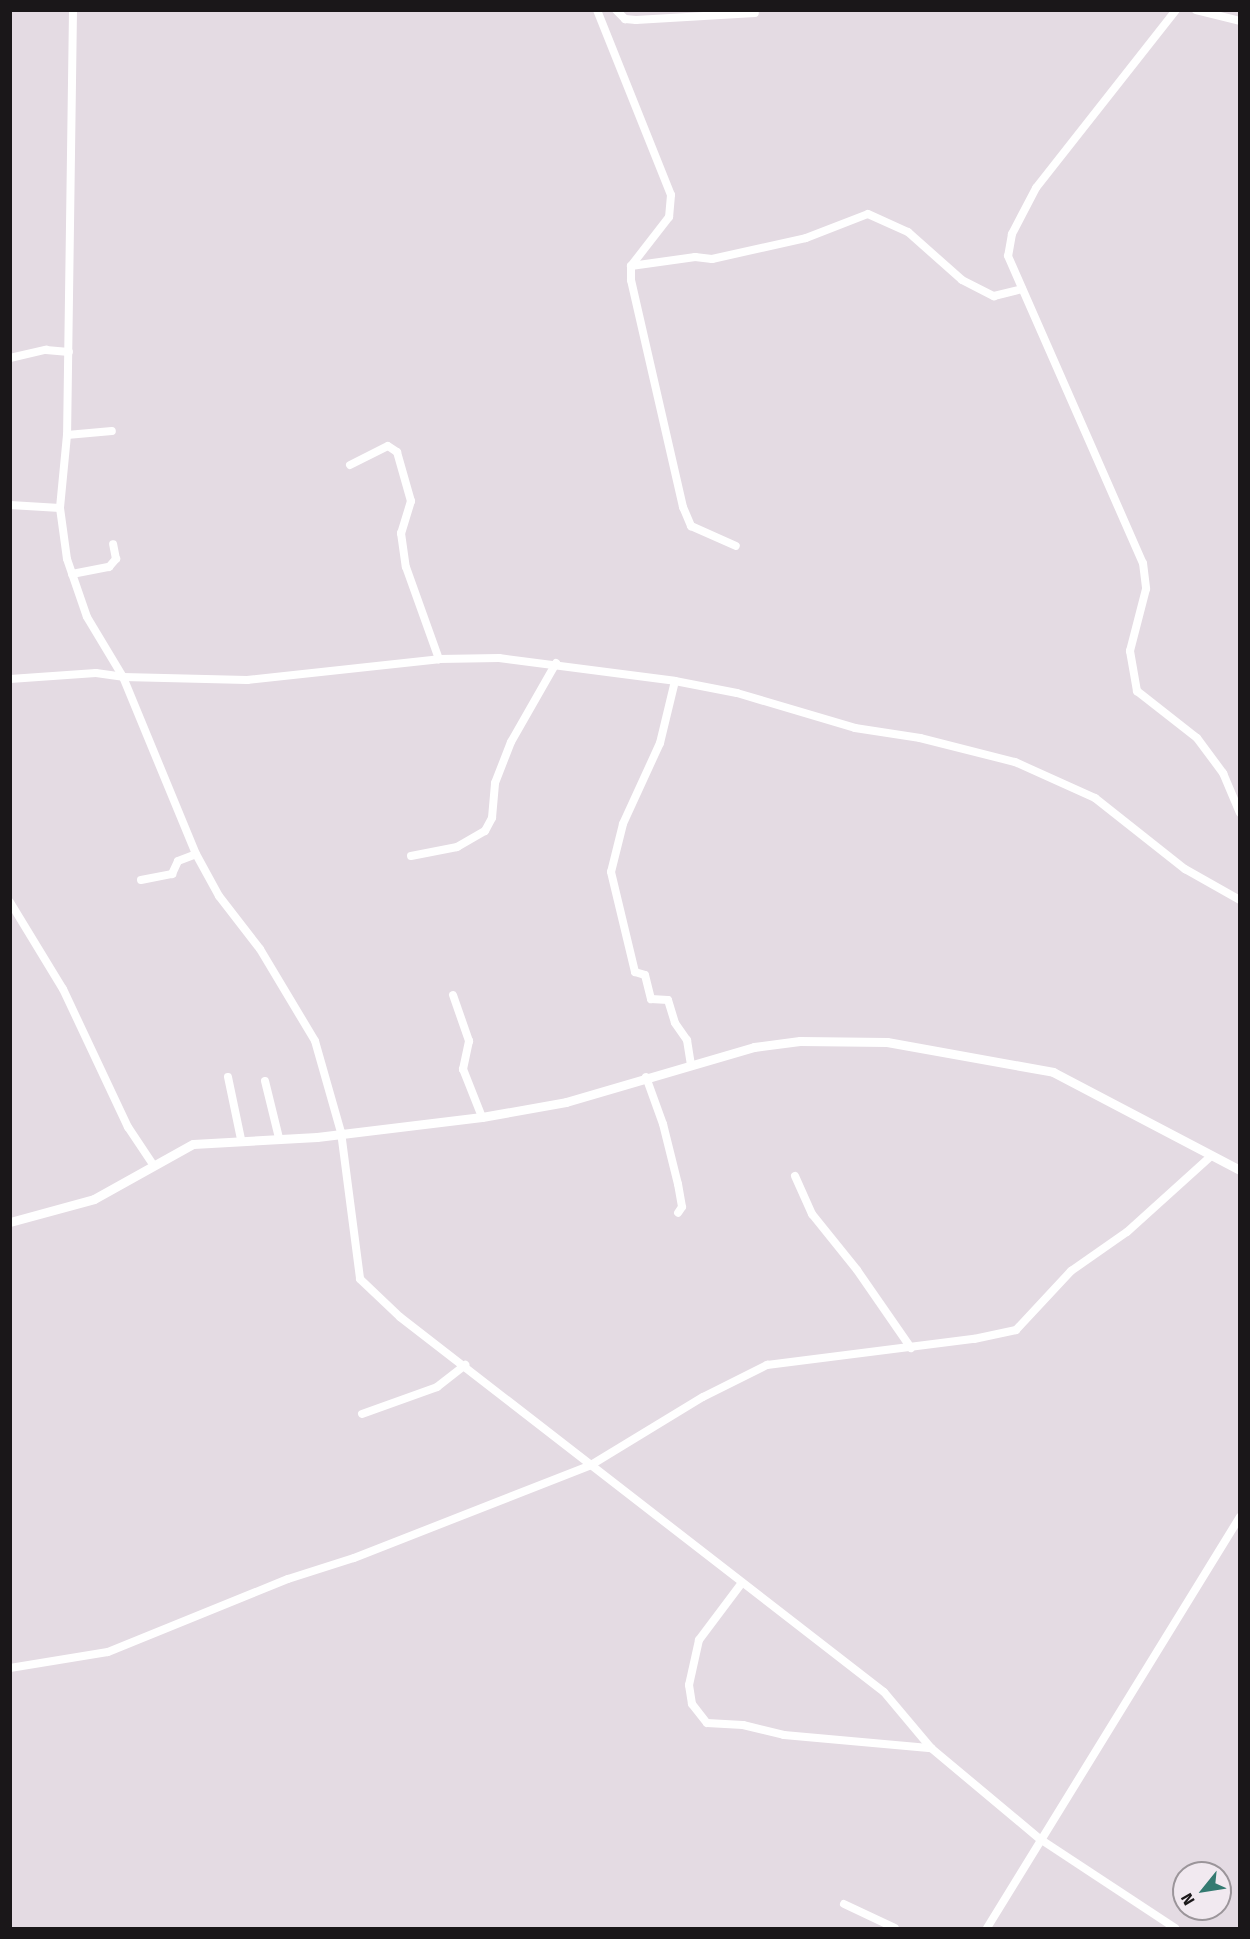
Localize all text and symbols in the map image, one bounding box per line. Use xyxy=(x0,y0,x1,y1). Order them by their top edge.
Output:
north arrow xyxy=(1172,1861,1232,1921)
text: N xyxy=(1177,1890,1199,1909)

